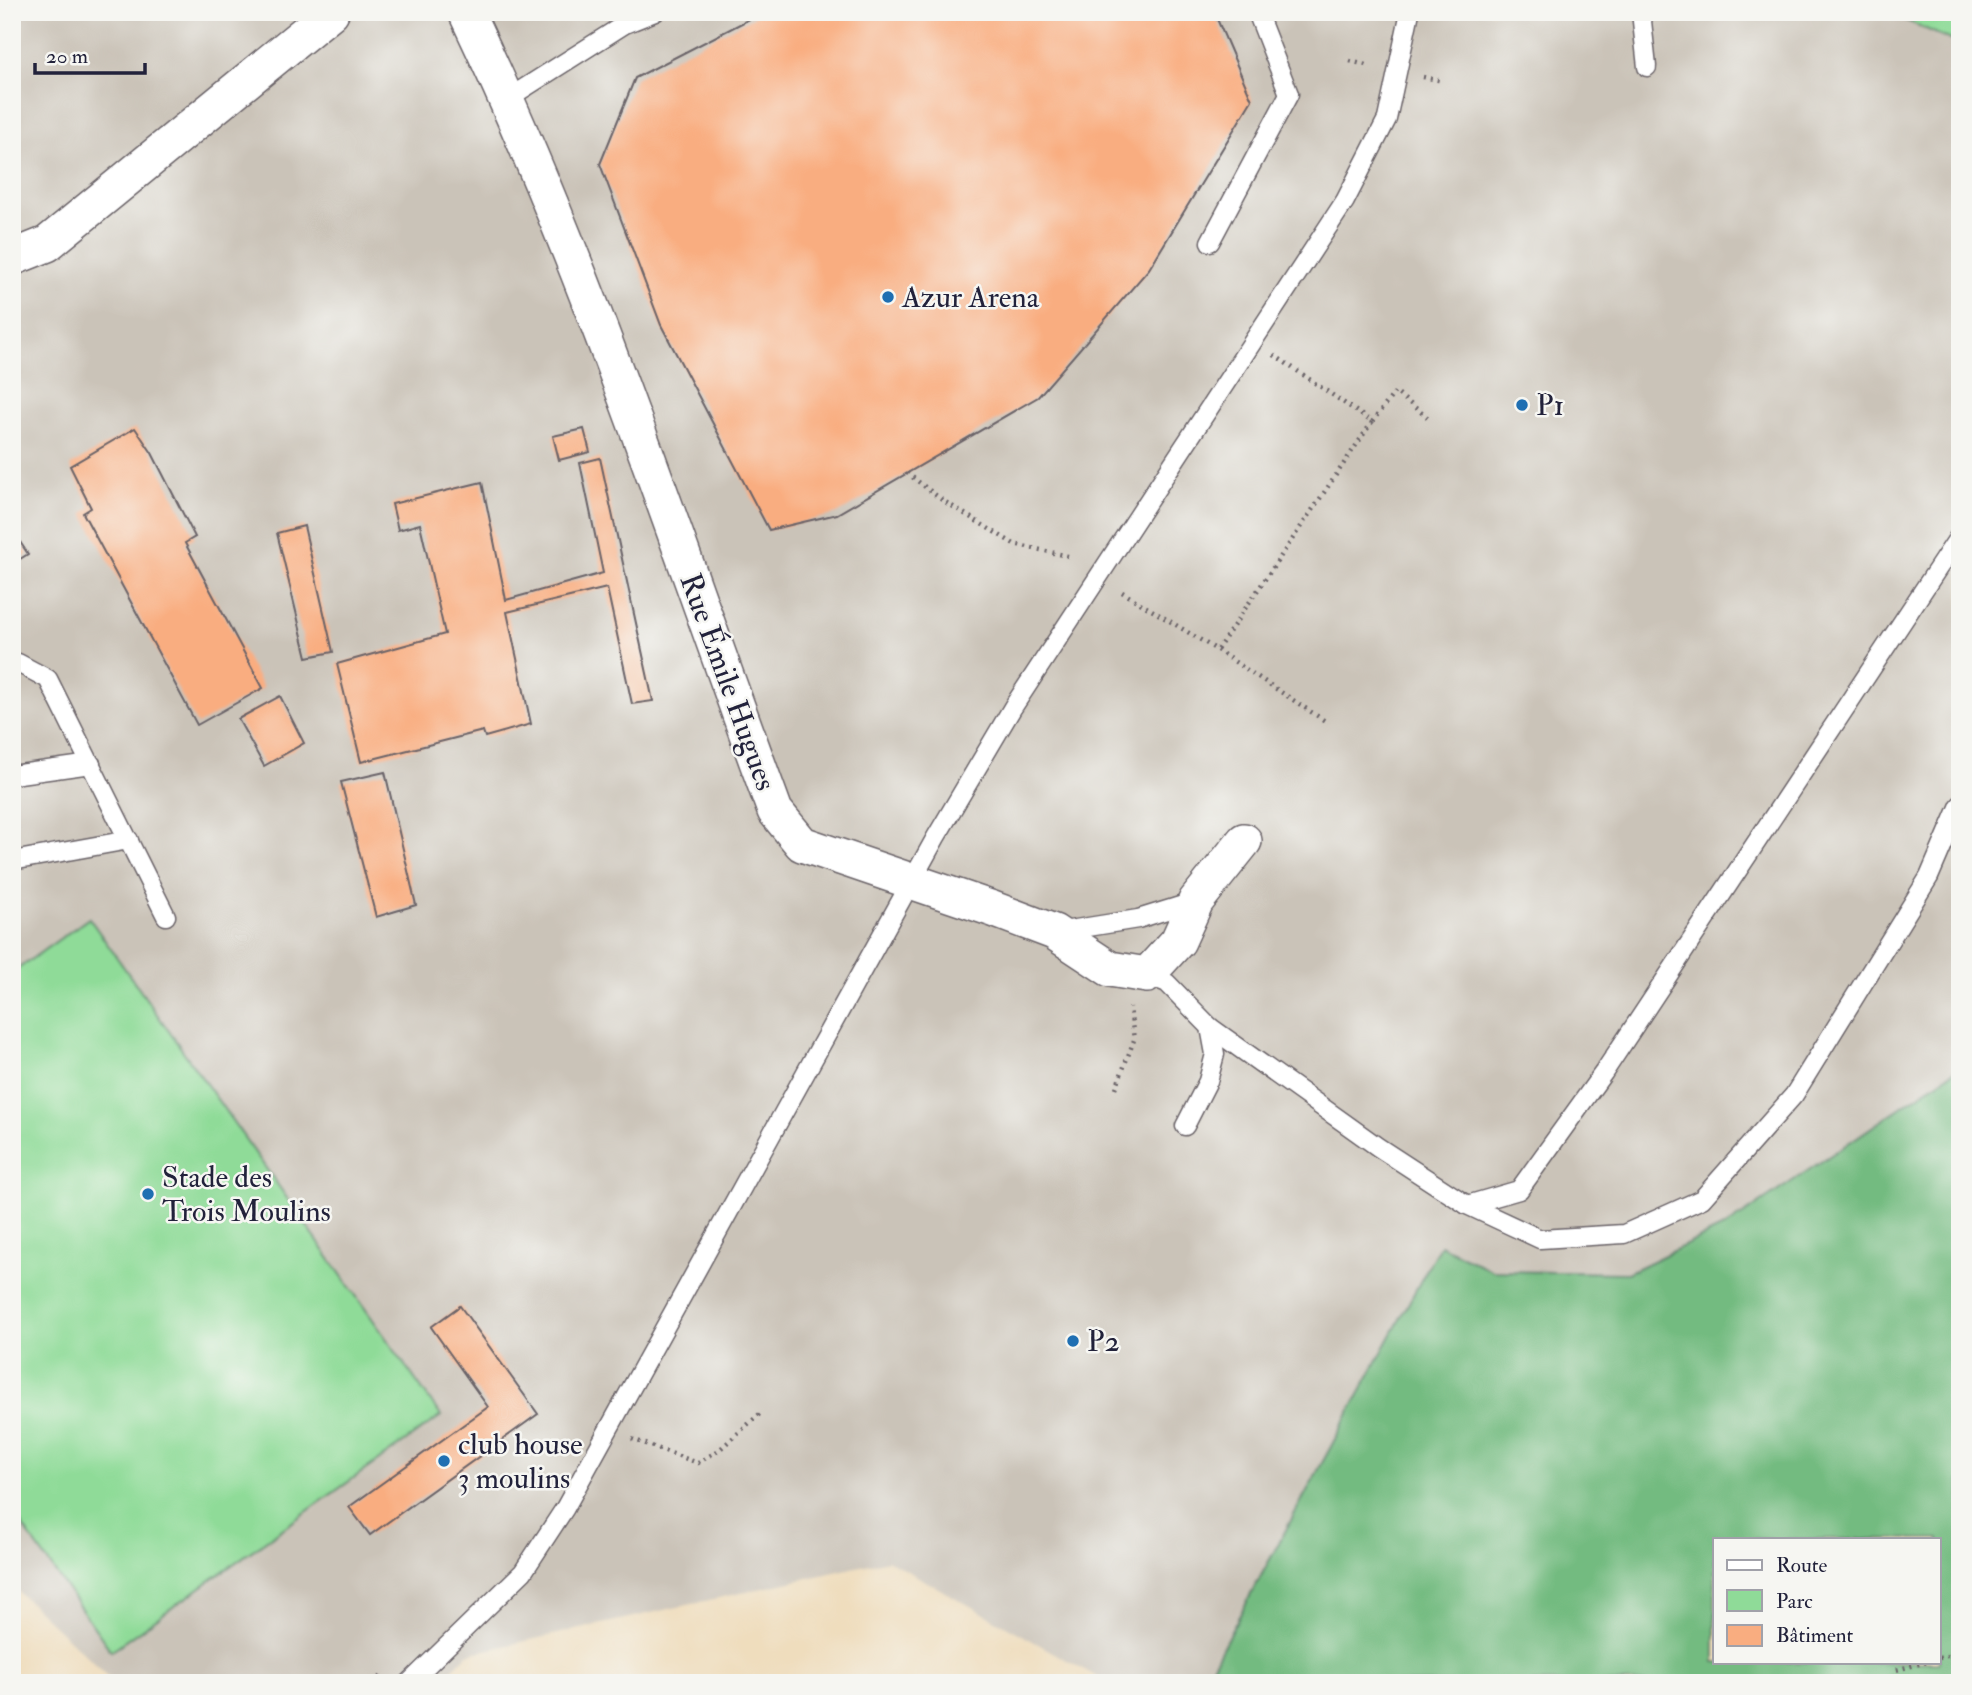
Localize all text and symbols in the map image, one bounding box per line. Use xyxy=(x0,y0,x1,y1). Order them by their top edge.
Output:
scale bar xyxy=(35,32,145,76)
text: 20 m xyxy=(46,43,88,70)
place label: Azur Arena xyxy=(901,279,1040,316)
marker: Azur Arena xyxy=(880,289,896,305)
place label: P1 xyxy=(1536,387,1564,424)
marker: P1 xyxy=(1514,397,1530,413)
street label: Rue Émile Hugues xyxy=(672,568,785,795)
place label: Stade des Trois Moulins xyxy=(162,1159,331,1230)
marker: Stade des Trois Moulins xyxy=(140,1186,156,1202)
place label: P2 xyxy=(1087,1323,1120,1360)
marker: P2 xyxy=(1065,1333,1081,1349)
place label: club house 3 moulins xyxy=(458,1426,583,1497)
marker: club house 3 moulins xyxy=(436,1453,452,1469)
legend xyxy=(1713,1538,1940,1664)
text: Route xyxy=(1776,1552,1828,1579)
text: Parc xyxy=(1776,1588,1813,1615)
text: Bâtiment xyxy=(1776,1622,1853,1649)

